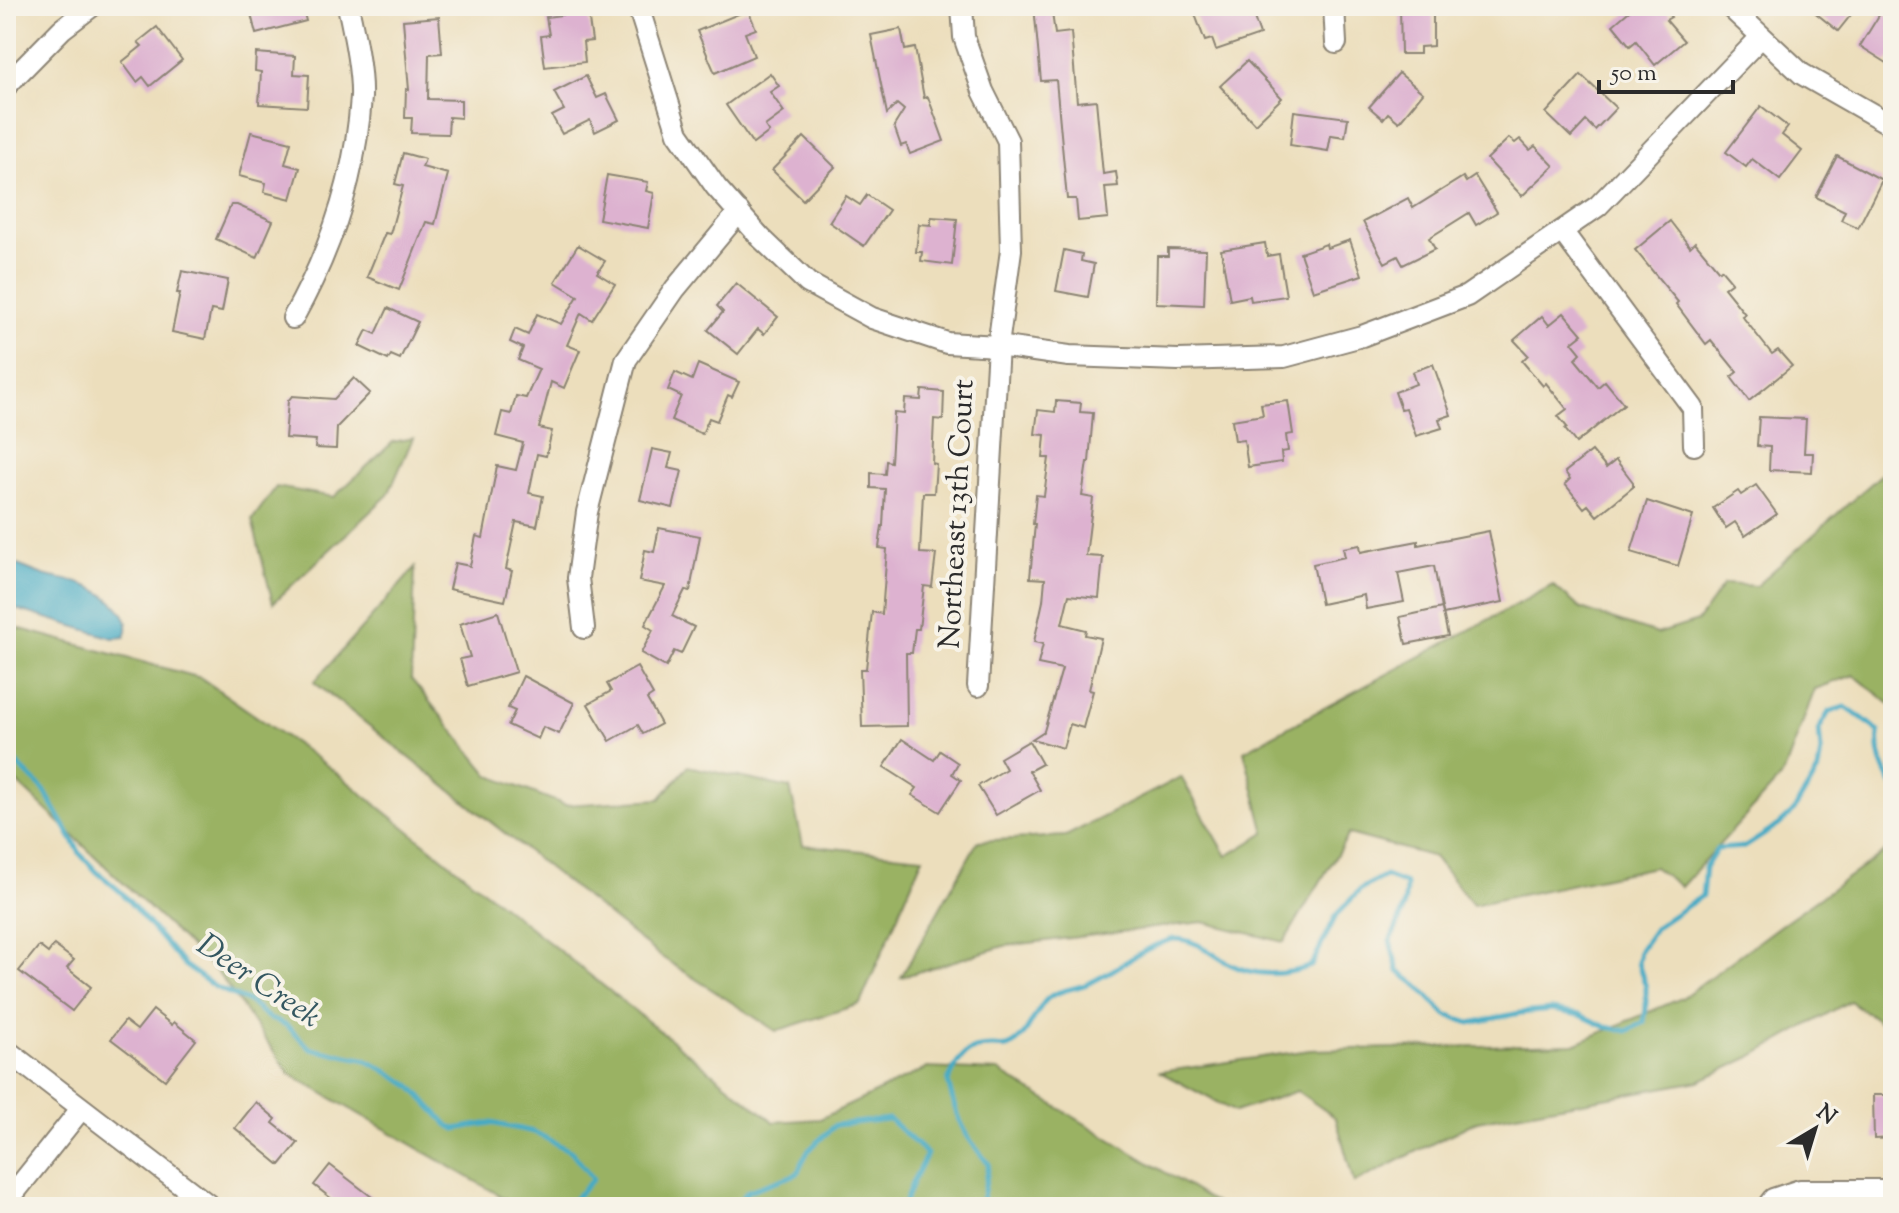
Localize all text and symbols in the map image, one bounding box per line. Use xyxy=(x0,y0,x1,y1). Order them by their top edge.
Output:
scale bar xyxy=(1599,44,1733,94)
text: 50 m xyxy=(1609,57,1657,91)
street label: Northeast 13th Court xyxy=(929,378,987,650)
water label: Deer Creek xyxy=(187,923,329,1041)
north arrow xyxy=(1775,1089,1855,1169)
text: N xyxy=(1809,1098,1843,1134)

